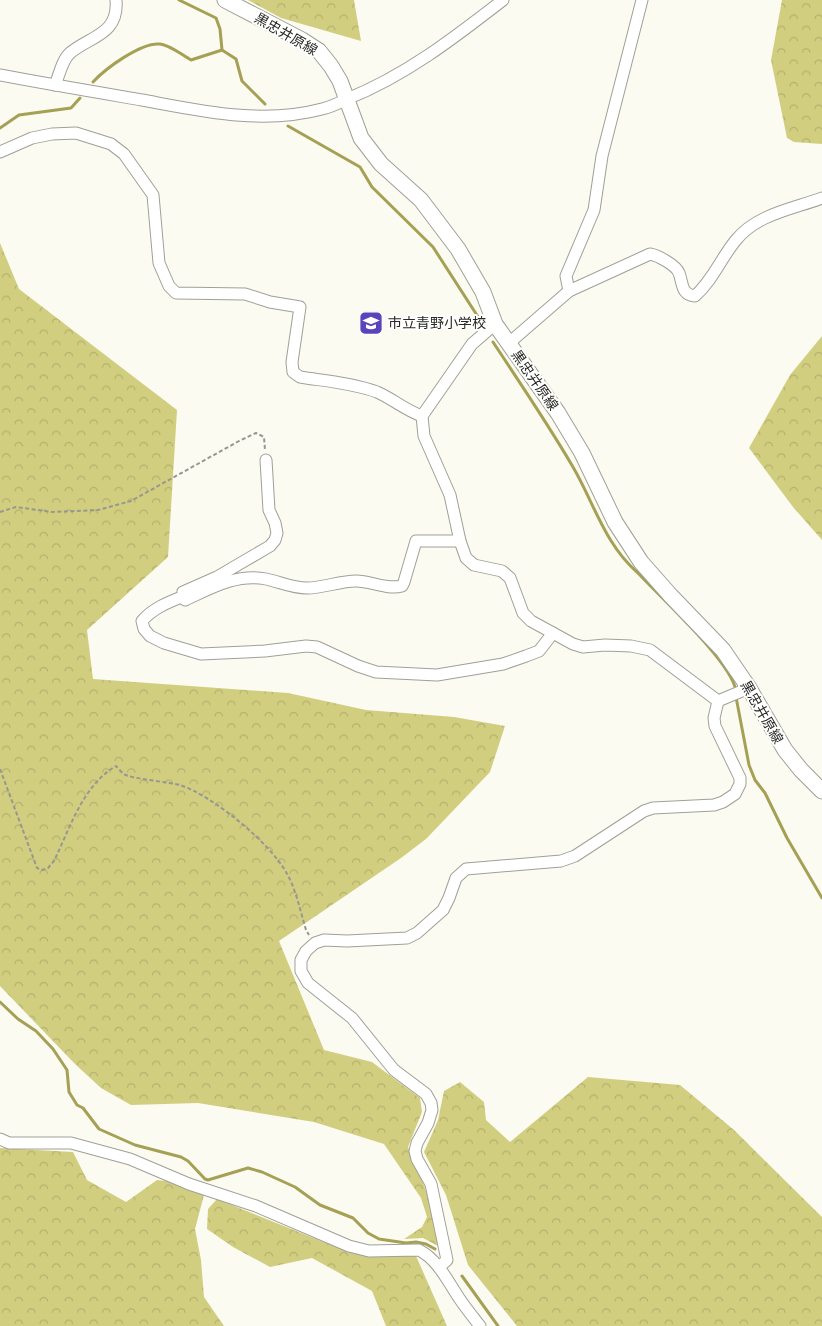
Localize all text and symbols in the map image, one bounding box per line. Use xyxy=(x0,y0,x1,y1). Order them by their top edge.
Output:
street label: 黒忠井原線 xyxy=(251,9,321,59)
school or university icon: 市立青野小学校 xyxy=(358,310,384,336)
place label: 市立青野小学校 xyxy=(388,314,486,332)
street label: 黒忠井原線 xyxy=(508,346,562,414)
street label: 黒忠井原線 xyxy=(737,677,787,747)

